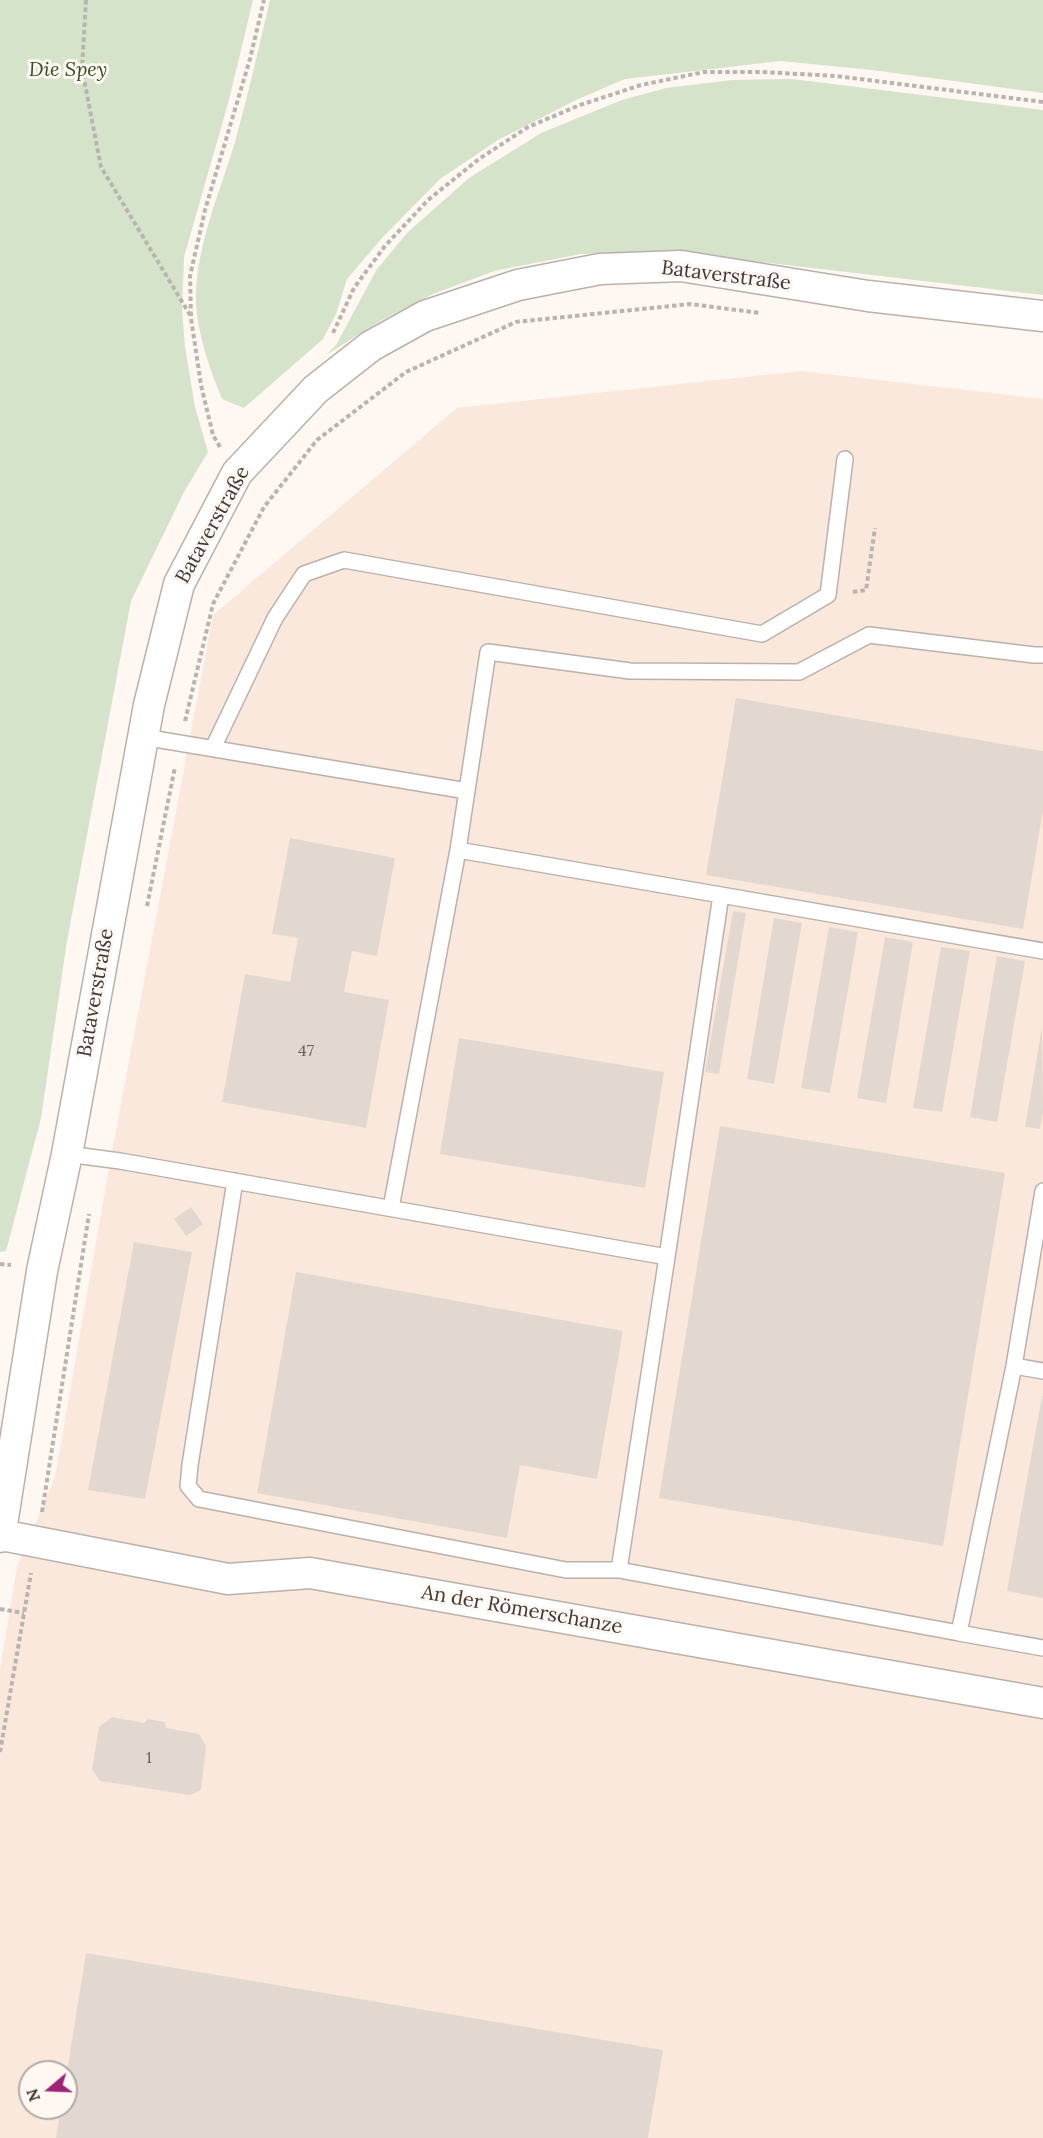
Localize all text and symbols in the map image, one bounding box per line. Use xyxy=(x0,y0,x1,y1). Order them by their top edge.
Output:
park label: Die Spey xyxy=(29,58,107,82)
street label: Bataverstraße xyxy=(660,256,792,296)
street label: Bataverstraße xyxy=(171,462,255,588)
street label: Bataverstraße xyxy=(73,927,119,1059)
house number: 47 xyxy=(298,1041,314,1061)
street label: An der Römerschanze xyxy=(420,1581,624,1639)
house number: 1 xyxy=(146,1748,152,1768)
north arrow xyxy=(18,2060,78,2120)
text: N xyxy=(21,2086,44,2104)

